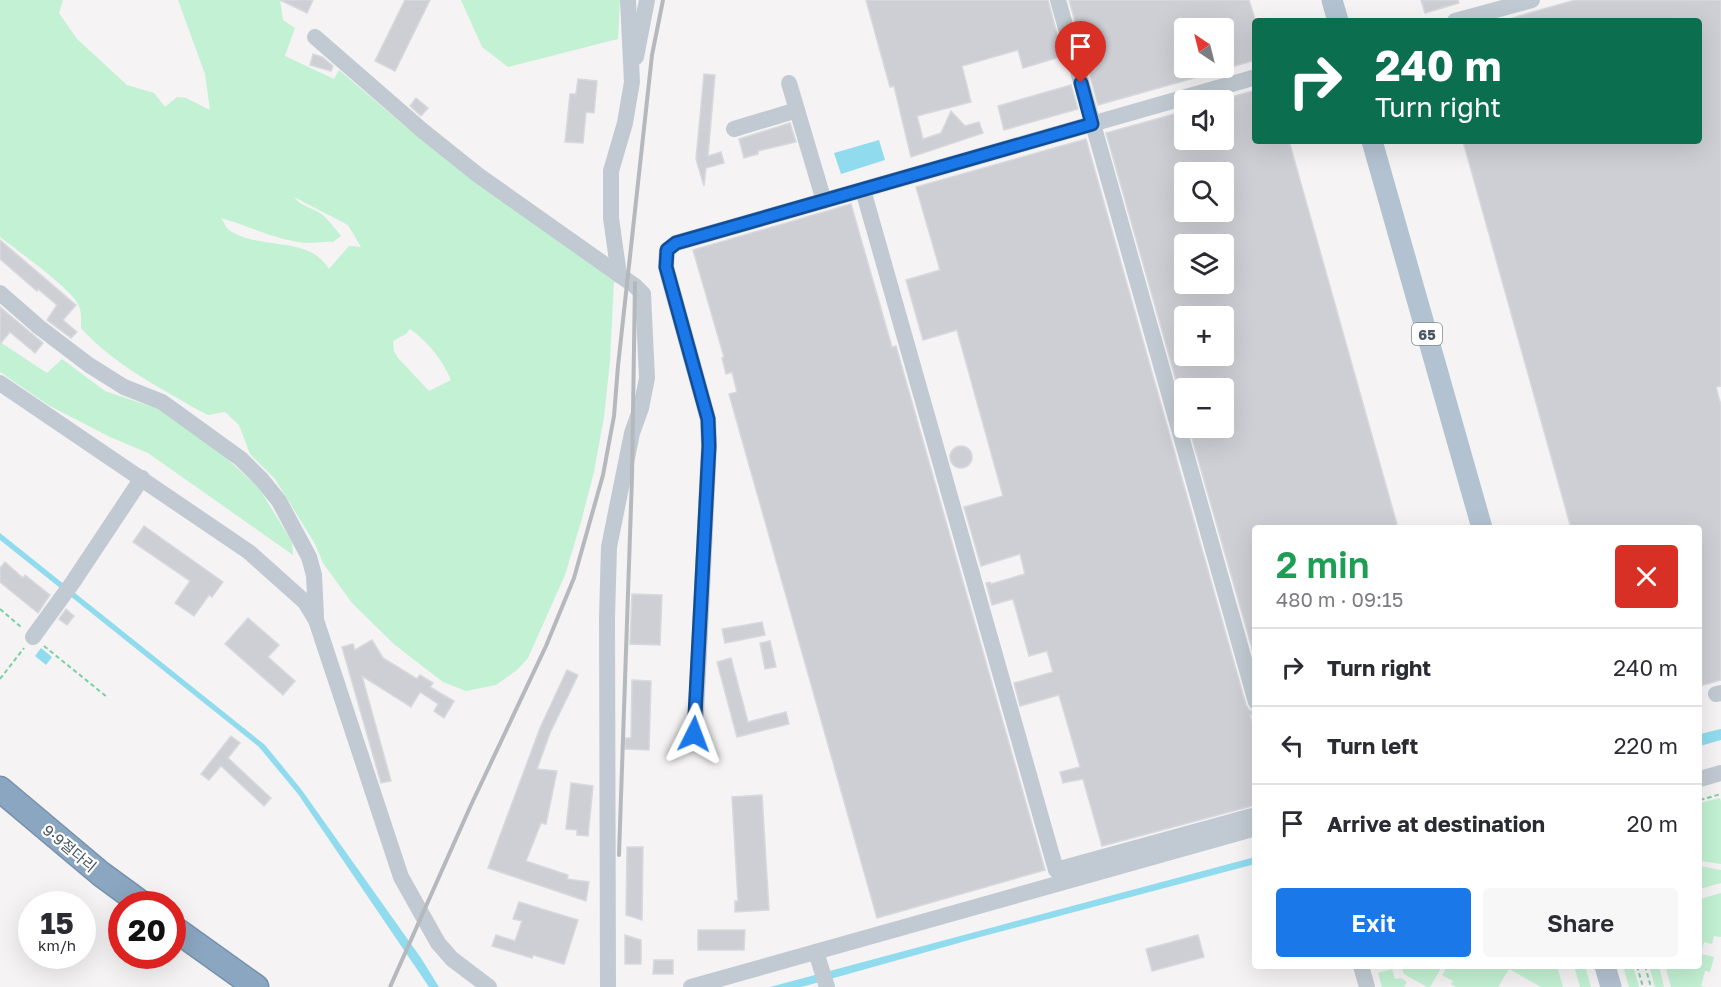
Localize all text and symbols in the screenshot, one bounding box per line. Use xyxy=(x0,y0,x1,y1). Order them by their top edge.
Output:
north arrow xyxy=(1174,18,1234,78)
map controls xyxy=(1174,18,1234,438)
pin xyxy=(1055,21,1106,83)
icon: arrive xyxy=(1064,30,1097,63)
text: 240 m xyxy=(1375,40,1501,90)
icon: right xyxy=(1276,42,1354,120)
button: sound xyxy=(1174,90,1234,150)
text: Turn right xyxy=(1375,91,1501,123)
button: search xyxy=(1174,162,1234,222)
button: layers xyxy=(1174,234,1234,294)
button: + xyxy=(1174,306,1234,366)
road number: 65 xyxy=(1412,323,1442,345)
button: − xyxy=(1174,378,1234,438)
text: 2 min xyxy=(1276,543,1370,586)
button: close xyxy=(1615,545,1678,608)
text: 480 m · 09:15 xyxy=(1276,587,1403,611)
icon: right xyxy=(1276,651,1309,684)
text: Turn right xyxy=(1327,654,1431,681)
text: 240 m xyxy=(1613,654,1678,681)
position arrow xyxy=(662,702,726,766)
icon: left xyxy=(1276,729,1309,762)
text: Turn left xyxy=(1327,732,1418,759)
text: 220 m xyxy=(1614,732,1678,759)
icon: arrive xyxy=(1276,807,1309,840)
text: Arrive at destination xyxy=(1327,810,1545,837)
text: 20 m xyxy=(1627,810,1678,837)
street label: 9·9절다리 xyxy=(40,821,100,875)
button: Exit xyxy=(1276,888,1471,957)
button: Share xyxy=(1483,888,1678,957)
speed limit sign: 20 xyxy=(108,891,186,969)
text: 15 xyxy=(40,905,74,941)
text: km/h xyxy=(38,936,76,954)

